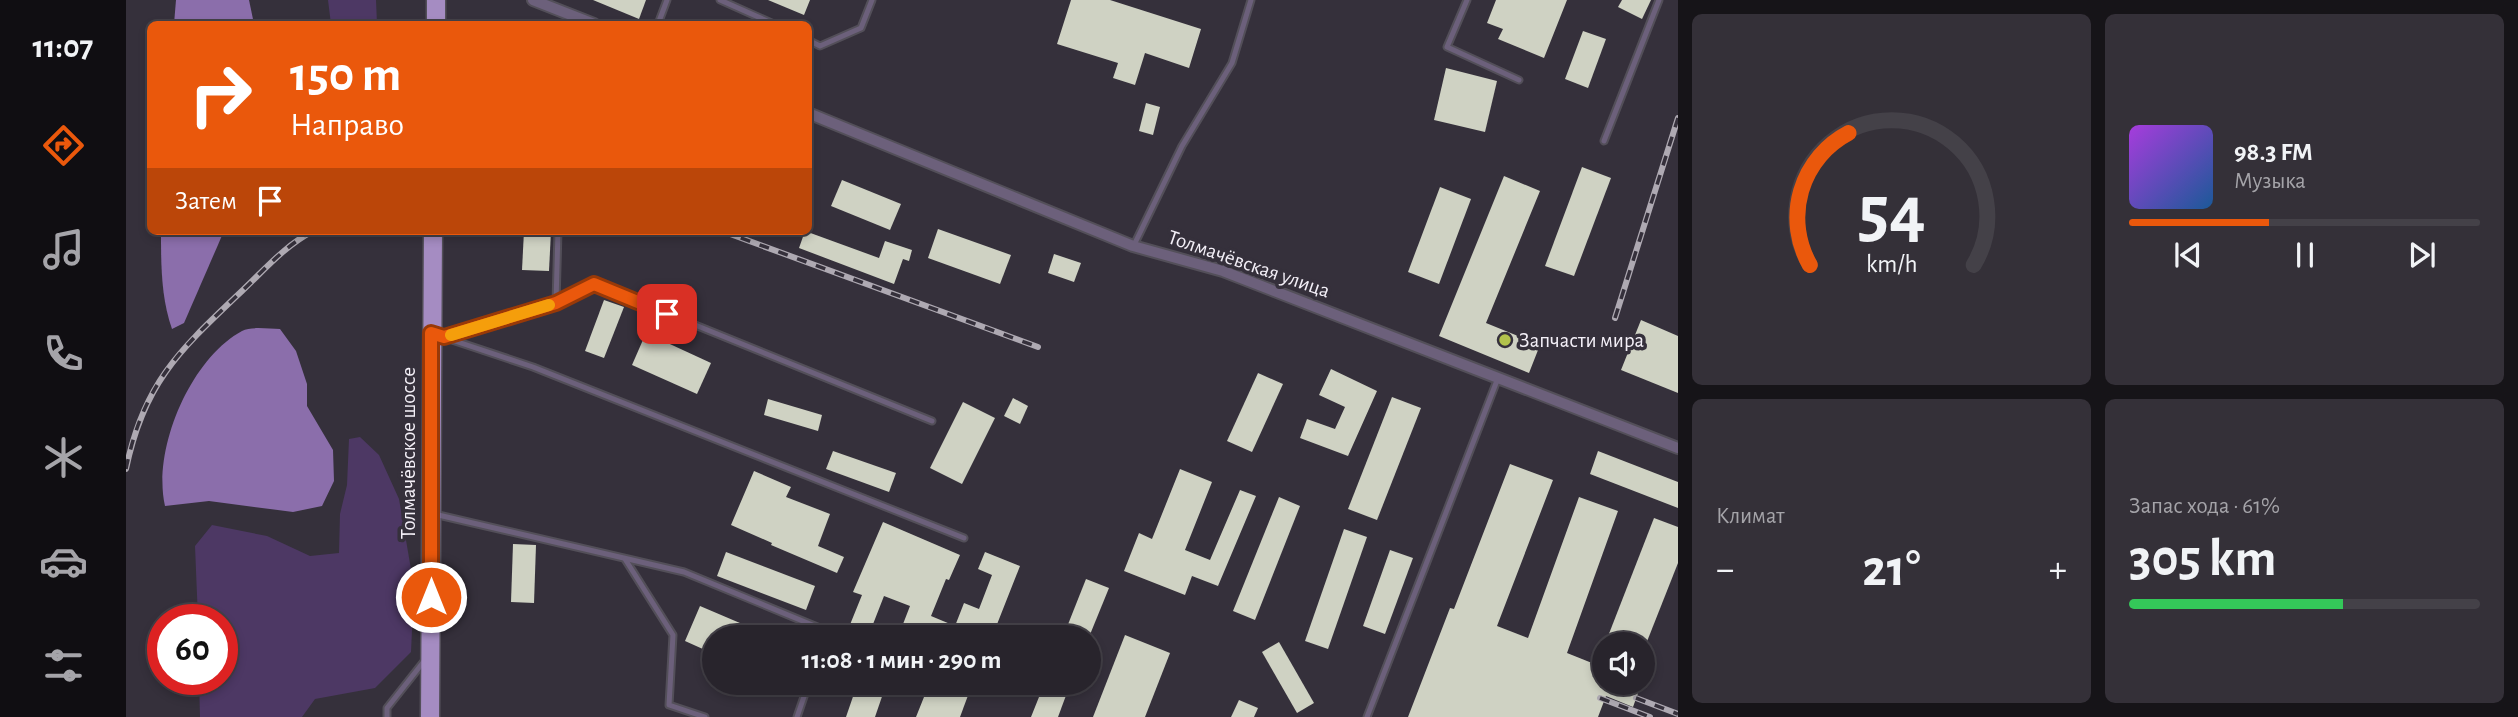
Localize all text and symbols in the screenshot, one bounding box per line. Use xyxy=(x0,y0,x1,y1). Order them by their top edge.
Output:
text: 11:07 xyxy=(33,31,93,63)
icon: right xyxy=(175,49,266,140)
text: 150 m xyxy=(290,51,401,100)
text: Направо xyxy=(290,109,404,141)
icon: directions xyxy=(39,121,88,170)
text: 98.3 FM xyxy=(2234,139,2313,165)
text: Музыка xyxy=(2234,170,2306,193)
text: 54 xyxy=(1857,178,1926,251)
icon: arrive xyxy=(251,182,289,220)
text: Затем xyxy=(175,188,237,214)
icon: music xyxy=(39,225,88,274)
street label: Толмачёвская улица xyxy=(1165,226,1333,302)
icon: previous xyxy=(2169,236,2207,274)
icon: pause xyxy=(2286,236,2324,274)
icon: next xyxy=(2403,236,2441,274)
text: km/h xyxy=(1866,252,1917,277)
pin xyxy=(637,284,697,344)
icon: arrive xyxy=(648,295,686,333)
icon: phone xyxy=(39,329,88,378)
place label: Запчасти мира xyxy=(1519,330,1645,351)
marker: Запчасти мира xyxy=(1497,332,1513,348)
street label: Толмачёвское шоссе xyxy=(398,367,419,539)
icon: climate xyxy=(39,433,88,482)
text: Запас хода · 61% xyxy=(2129,495,2280,518)
text: Климат xyxy=(1716,505,1785,528)
text: 305 km xyxy=(2129,533,2277,585)
icon: car xyxy=(39,537,88,586)
text: 21° xyxy=(1862,543,1921,595)
text: − xyxy=(1716,551,1734,589)
text: + xyxy=(2049,551,2067,589)
position arrow xyxy=(394,560,468,634)
speed limit sign: 60 xyxy=(147,604,238,695)
map controls xyxy=(1592,632,1655,695)
button: sound xyxy=(1592,632,1655,695)
icon: filters xyxy=(39,641,88,690)
text: 11:08 · 1 мин · 290 m xyxy=(802,647,1001,673)

